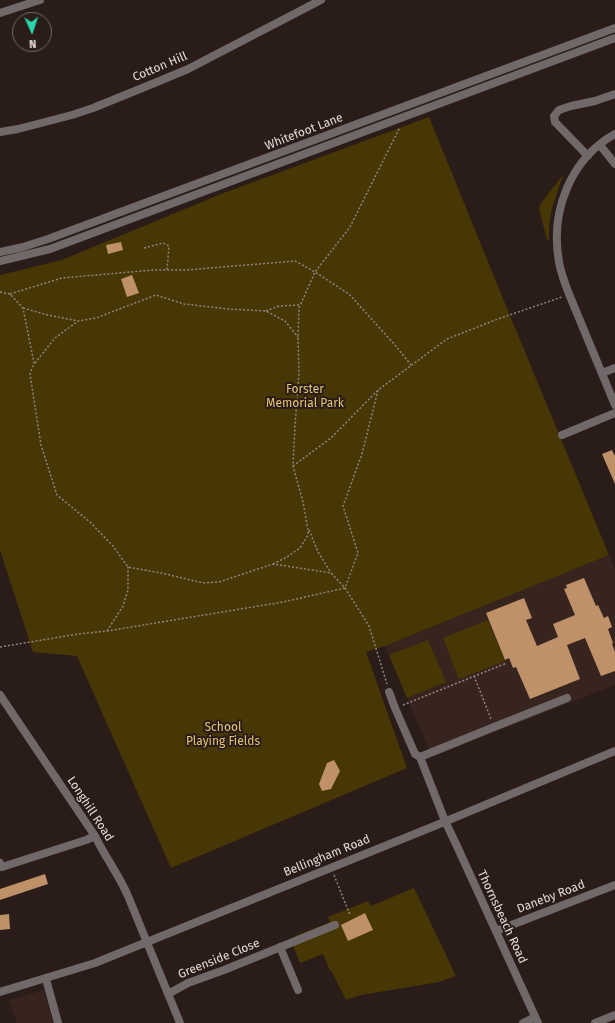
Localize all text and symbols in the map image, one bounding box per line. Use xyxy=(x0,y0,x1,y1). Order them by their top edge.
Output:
north arrow xyxy=(12,12,52,52)
text: N xyxy=(29,37,37,50)
street label: Cotton Hill xyxy=(131,49,189,85)
street label: Whitefoot Lane xyxy=(263,111,345,153)
park label: Forster Memorial Park xyxy=(266,383,344,411)
park label: School Playing Fields xyxy=(186,721,260,749)
street label: Longhill Road xyxy=(64,774,116,844)
street label: Bellingham Road xyxy=(282,832,372,880)
street label: Thornsbeach Road xyxy=(474,868,530,966)
street label: Daneby Road xyxy=(515,877,587,917)
street label: Greenside Close xyxy=(176,936,262,982)

